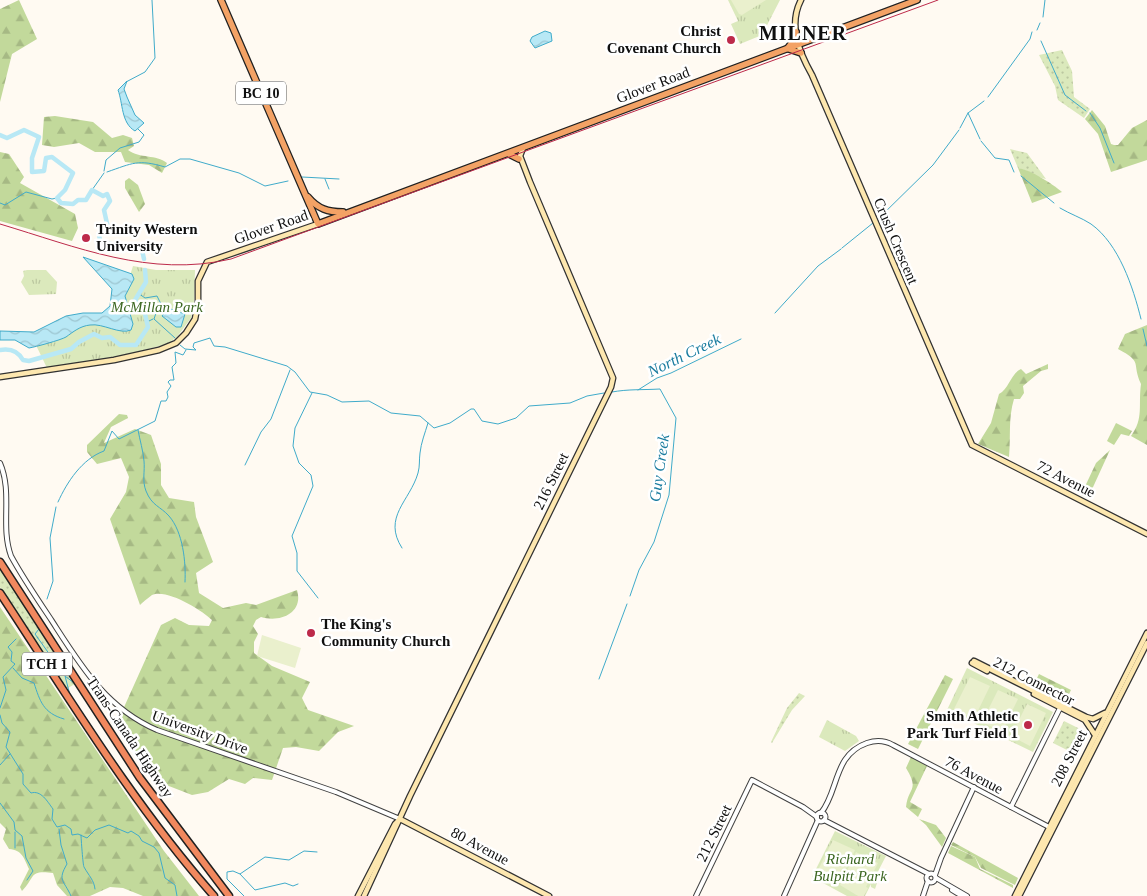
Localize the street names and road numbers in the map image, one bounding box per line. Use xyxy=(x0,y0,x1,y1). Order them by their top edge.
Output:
street label: Glover Road xyxy=(614,64,692,106)
road number: BC 10 xyxy=(236,82,286,105)
street label: Crush Crescent xyxy=(871,195,922,287)
street label: Glover Road xyxy=(232,207,311,247)
street label: 216 Street xyxy=(530,449,572,512)
street label: 72 Avenue xyxy=(1034,457,1098,501)
road number: TCH 1 xyxy=(22,652,72,676)
street label: 212 Connector xyxy=(991,654,1077,708)
street label: Trans-Canada Highway xyxy=(84,674,177,801)
street label: University Drive xyxy=(150,707,251,757)
street label: 208 Street xyxy=(1048,726,1090,789)
street label: 76 Avenue xyxy=(942,753,1006,797)
street label: 212 Street xyxy=(693,801,735,864)
street label: 80 Avenue xyxy=(448,824,512,868)

